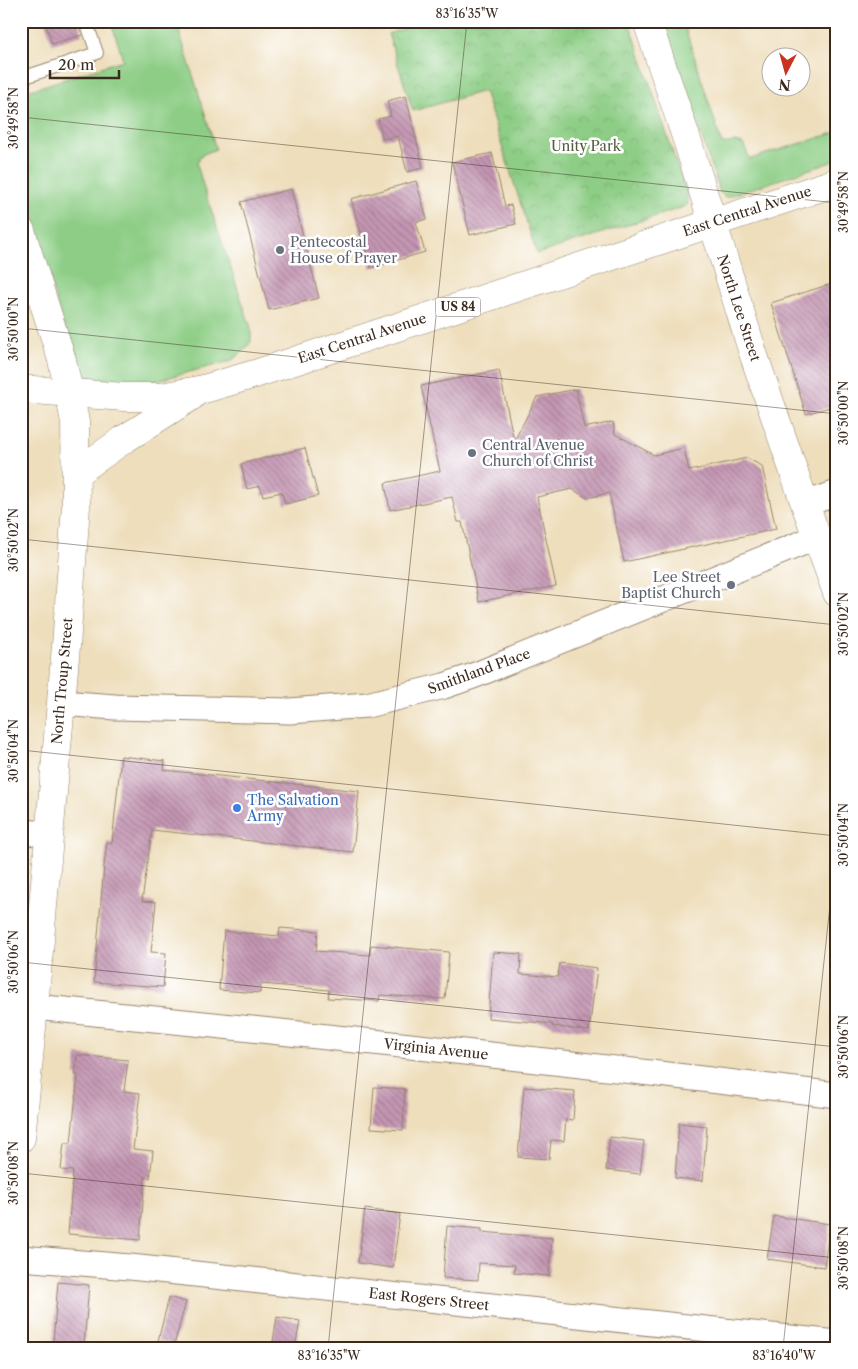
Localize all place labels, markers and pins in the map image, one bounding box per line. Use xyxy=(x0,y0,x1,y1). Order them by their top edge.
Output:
place label: Pentecostal House of Prayer xyxy=(290,233,397,267)
marker: Pentecostal House of Prayer xyxy=(274,244,286,256)
place label: Central Avenue Church of Christ xyxy=(482,436,594,470)
marker: Central Avenue Church of Christ xyxy=(466,447,478,459)
place label: Lee Street Baptist Church xyxy=(621,568,721,602)
marker: Lee Street Baptist Church xyxy=(725,579,737,591)
place label: The Salvation Army xyxy=(246,791,339,825)
marker: The Salvation Army xyxy=(231,802,243,814)

